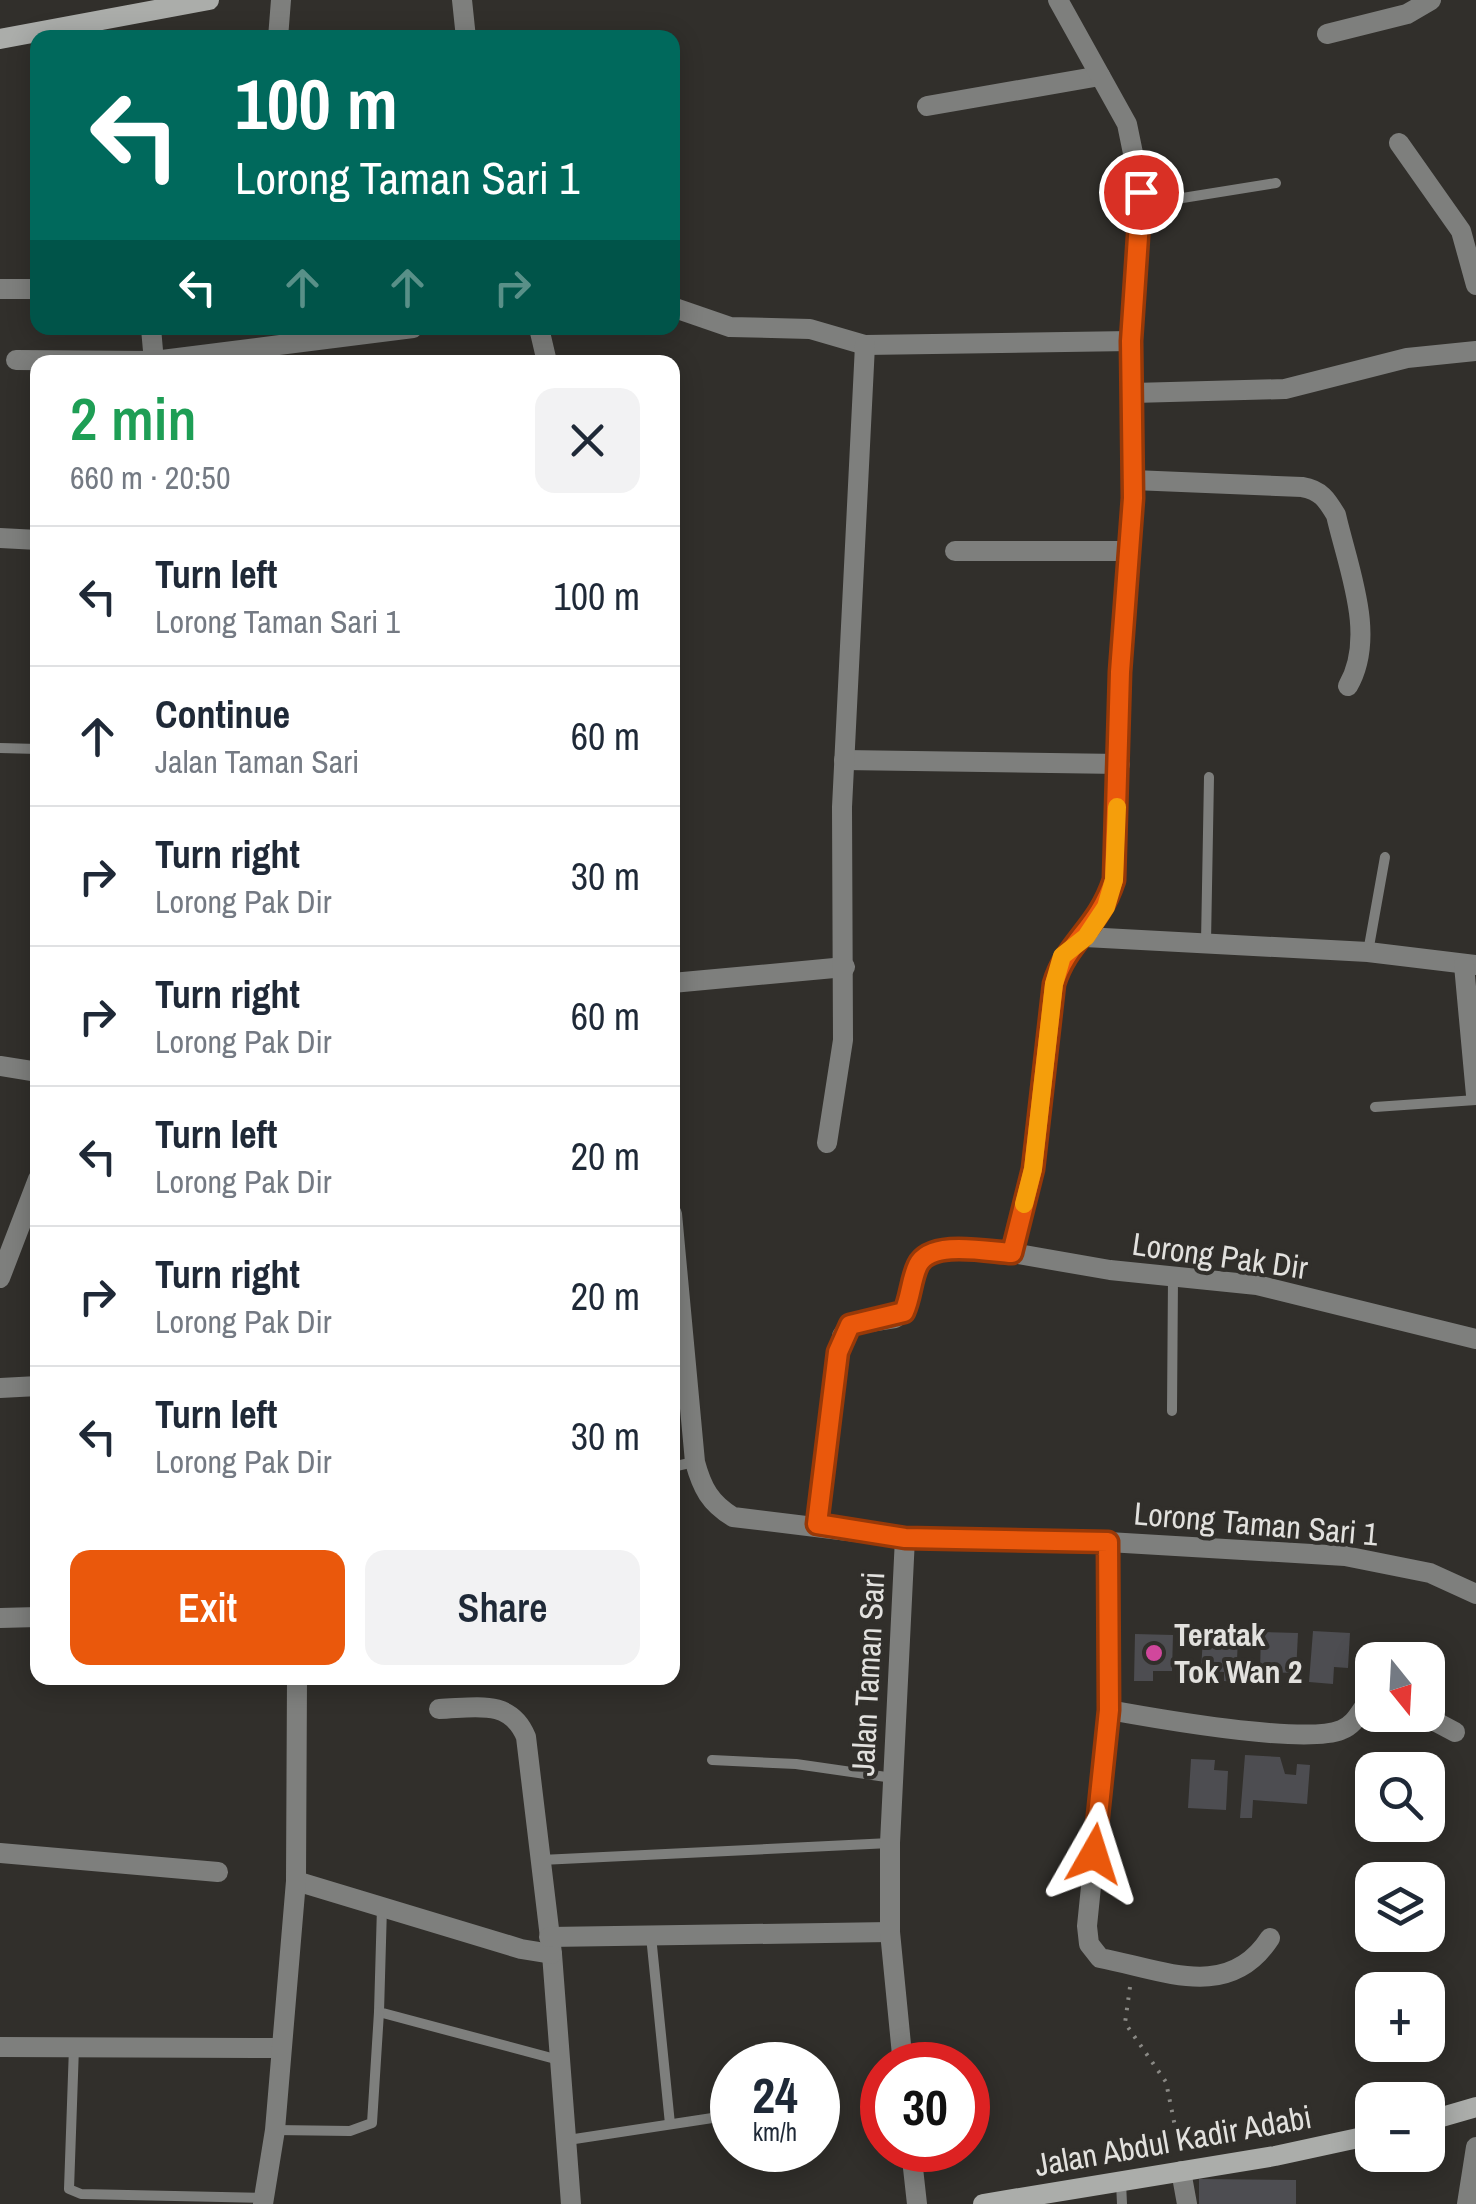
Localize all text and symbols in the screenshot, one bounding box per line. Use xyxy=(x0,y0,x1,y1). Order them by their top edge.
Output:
text: 100 m xyxy=(235,57,398,151)
icon: left xyxy=(70,70,200,200)
text: Lorong Taman Sari 1 xyxy=(235,147,580,208)
pin xyxy=(1099,150,1184,235)
icon: arrive xyxy=(1114,165,1169,220)
icon: left xyxy=(170,260,225,315)
icon: ahead xyxy=(275,260,330,315)
icon: ahead xyxy=(380,260,435,315)
icon: right xyxy=(485,260,540,315)
text: 2 min xyxy=(70,378,197,459)
button: close xyxy=(535,388,640,493)
text: 660 m · 20:50 xyxy=(70,456,230,499)
text: Turn left xyxy=(155,549,277,600)
icon: left xyxy=(70,569,125,624)
text: 100 m xyxy=(553,571,640,622)
text: Lorong Taman Sari 1 xyxy=(155,600,400,643)
text: Continue xyxy=(155,689,290,740)
icon: ahead xyxy=(70,709,125,764)
text: 60 m xyxy=(571,711,640,762)
text: Jalan Taman Sari xyxy=(155,740,359,783)
text: Turn right xyxy=(155,829,300,880)
icon: right xyxy=(70,849,125,904)
text: 30 m xyxy=(571,851,640,902)
text: Lorong Pak Dir xyxy=(155,880,331,923)
text: Turn right xyxy=(155,969,300,1020)
icon: right xyxy=(70,989,125,1044)
text: 60 m xyxy=(571,991,640,1042)
text: Lorong Pak Dir xyxy=(155,1020,331,1063)
text: Turn left xyxy=(155,1109,277,1160)
icon: left xyxy=(70,1129,125,1184)
text: 20 m xyxy=(571,1131,640,1182)
text: Lorong Pak Dir xyxy=(155,1160,331,1203)
street label: Lorong Pak Dir xyxy=(1130,1222,1311,1289)
text: Turn right xyxy=(155,1249,300,1300)
icon: right xyxy=(70,1269,125,1324)
text: 20 m xyxy=(571,1271,640,1322)
text: Lorong Pak Dir xyxy=(155,1300,331,1343)
text: Turn left xyxy=(155,1389,277,1440)
icon: left xyxy=(70,1409,125,1464)
text: 30 m xyxy=(571,1411,640,1462)
text: Lorong Pak Dir xyxy=(155,1440,331,1483)
street label: Lorong Taman Sari 1 xyxy=(1132,1491,1380,1556)
button: Exit xyxy=(70,1550,345,1665)
button: Share xyxy=(365,1550,640,1665)
street label: Jalan Taman Sari xyxy=(841,1571,894,1777)
place label: Teratak Tok Wan 2 xyxy=(1174,1613,1302,1693)
marker: Teratak Tok Wan 2 xyxy=(1143,1642,1165,1664)
north arrow xyxy=(1355,1642,1445,1732)
map controls xyxy=(1355,1642,1445,2172)
button: search xyxy=(1355,1752,1445,1842)
position arrow xyxy=(1042,1802,1146,1906)
button: layers xyxy=(1355,1862,1445,1952)
button: + xyxy=(1355,1972,1445,2062)
speed limit sign: 30 xyxy=(860,2042,990,2172)
text: 24 xyxy=(752,2061,798,2129)
button: − xyxy=(1355,2082,1445,2172)
street label: Jalan Abdul Kadir Adabi xyxy=(1031,2095,1315,2186)
text: km/h xyxy=(753,2115,797,2149)

